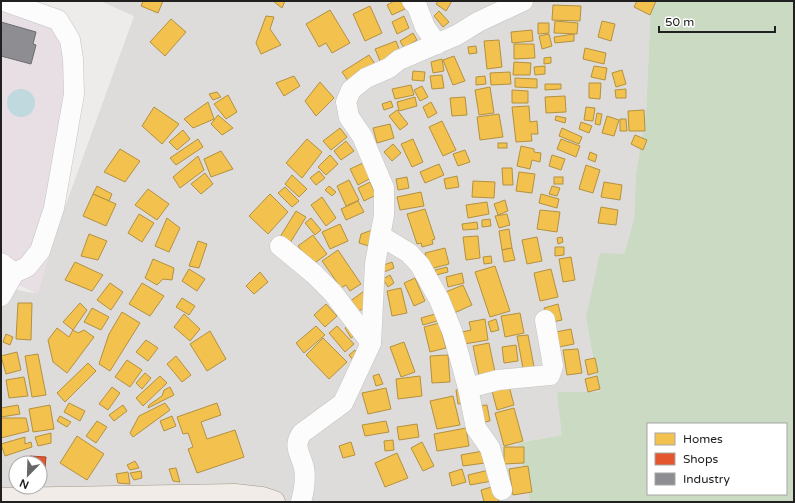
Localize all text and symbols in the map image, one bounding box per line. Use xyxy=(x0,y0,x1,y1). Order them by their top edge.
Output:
scale bar xyxy=(659,8,775,34)
text: 50 m xyxy=(665,15,694,29)
legend xyxy=(647,423,787,495)
text: Homes xyxy=(683,432,723,446)
text: Shops xyxy=(683,452,718,466)
north arrow xyxy=(8,455,48,495)
text: Industry xyxy=(683,472,730,486)
text: N xyxy=(18,476,31,491)

